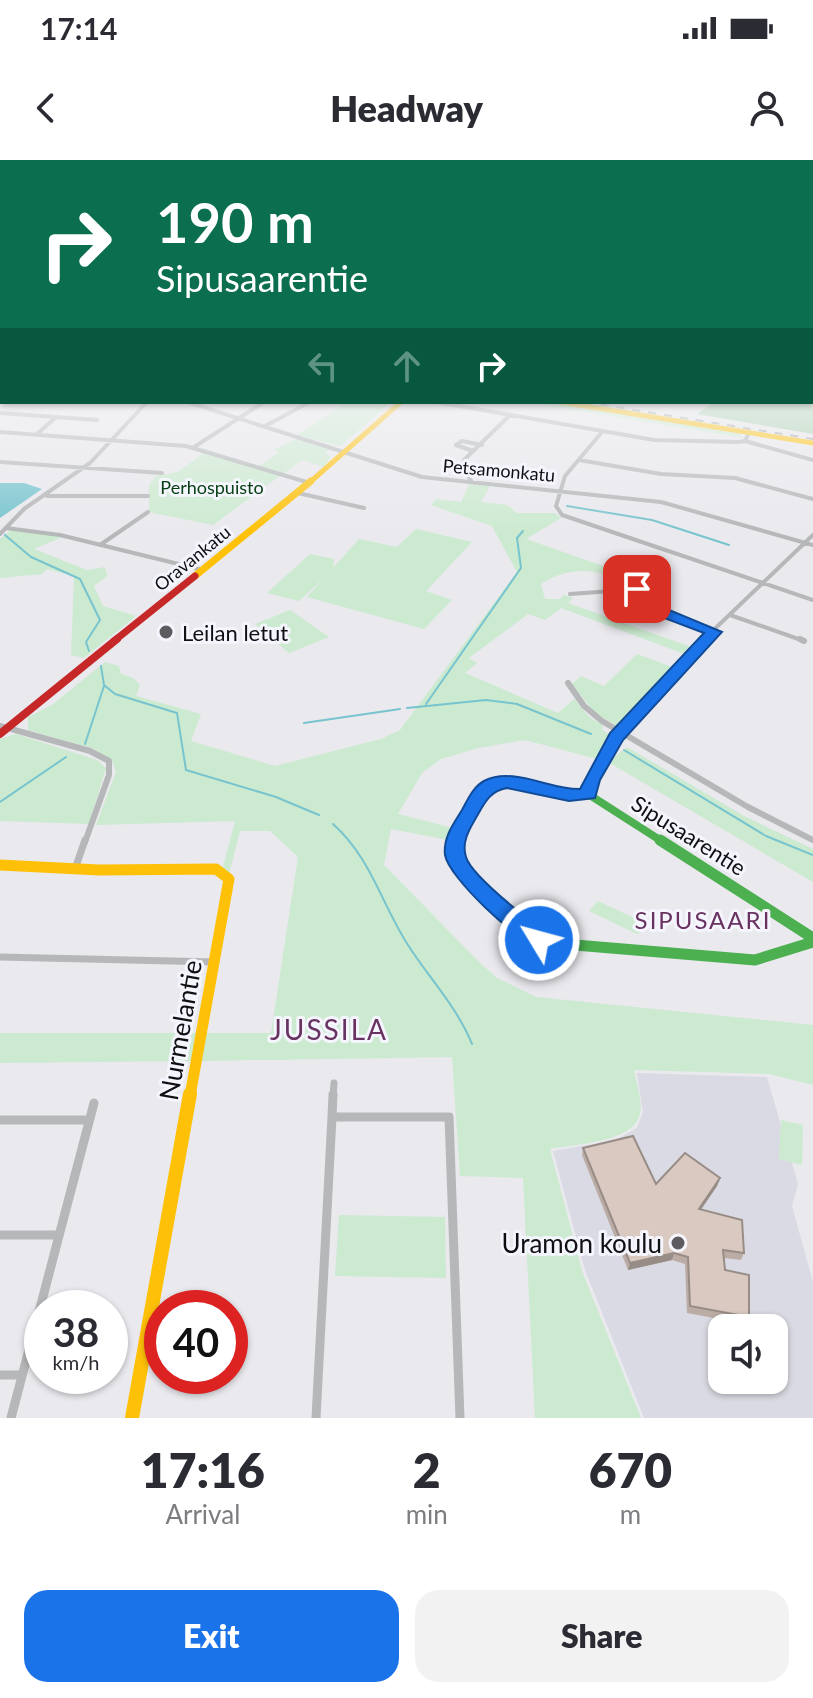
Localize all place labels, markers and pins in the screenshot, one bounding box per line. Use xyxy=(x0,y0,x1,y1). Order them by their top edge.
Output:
pin xyxy=(603,555,671,623)
place label: Leilan letut xyxy=(182,619,288,646)
marker: Leilan letut xyxy=(157,623,175,641)
place label: Uramon koulu xyxy=(501,1227,662,1259)
marker: Uramon koulu xyxy=(669,1234,687,1252)

